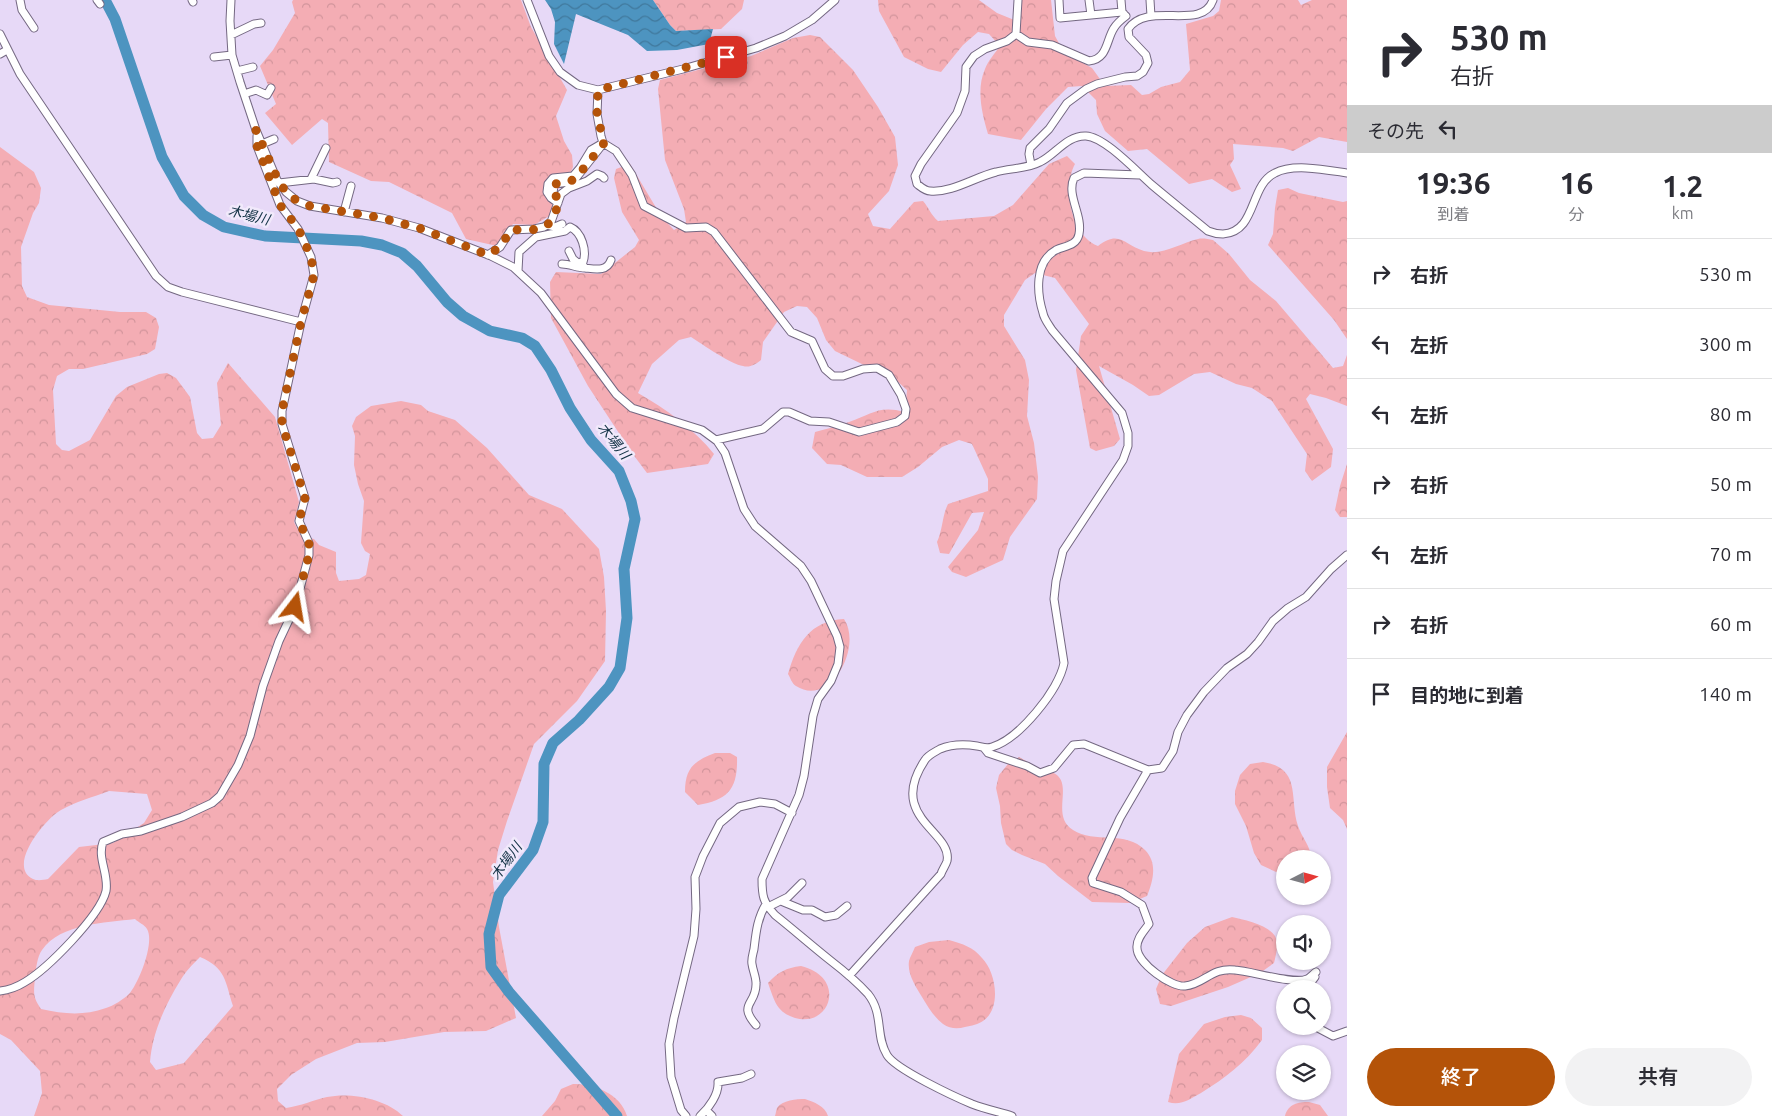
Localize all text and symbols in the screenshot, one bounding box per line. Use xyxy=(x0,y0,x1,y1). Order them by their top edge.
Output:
text: 530 m xyxy=(1450,17,1548,57)
icon: right xyxy=(1367,20,1432,85)
pin xyxy=(705,36,747,78)
icon: arrive xyxy=(712,43,740,71)
text: 右折 xyxy=(1450,63,1494,88)
icon: left xyxy=(1434,115,1462,143)
text: その先 xyxy=(1367,120,1424,142)
text: 19:36 xyxy=(1416,166,1491,200)
text: 16 xyxy=(1559,166,1593,200)
text: 1.2 xyxy=(1662,169,1703,203)
water label: 木場川 xyxy=(227,202,273,228)
text: km xyxy=(1672,204,1694,222)
text: 到着 xyxy=(1437,205,1469,223)
text: 分 xyxy=(1568,205,1584,223)
icon: right xyxy=(1367,260,1395,288)
text: 530 m xyxy=(1699,263,1752,285)
text: 右折 xyxy=(1410,264,1448,286)
icon: left xyxy=(1367,330,1395,358)
text: 300 m xyxy=(1699,333,1752,355)
text: 左折 xyxy=(1410,334,1448,356)
icon: left xyxy=(1367,400,1395,428)
text: 80 m xyxy=(1710,403,1752,425)
text: 左折 xyxy=(1410,404,1448,426)
water label: 木場川 xyxy=(595,420,635,464)
icon: right xyxy=(1367,470,1395,498)
text: 50 m xyxy=(1710,473,1752,495)
text: 右折 xyxy=(1410,474,1448,496)
icon: left xyxy=(1367,540,1395,568)
text: 70 m xyxy=(1710,543,1752,565)
text: 左折 xyxy=(1410,544,1448,566)
position arrow xyxy=(268,580,320,632)
icon: right xyxy=(1367,610,1395,638)
text: 60 m xyxy=(1710,613,1752,635)
text: 右折 xyxy=(1410,614,1448,636)
icon: arrive xyxy=(1367,680,1395,708)
text: 140 m xyxy=(1699,683,1752,705)
text: 目的地に到着 xyxy=(1410,684,1524,706)
water label: 木場川 xyxy=(487,838,526,883)
north arrow xyxy=(1276,850,1331,905)
map controls xyxy=(1276,850,1331,1100)
button: sound xyxy=(1276,915,1331,970)
button: search xyxy=(1276,980,1331,1035)
button: layers xyxy=(1276,1045,1331,1100)
button: 終了 xyxy=(1367,1048,1555,1106)
button: 共有 xyxy=(1565,1048,1752,1106)

